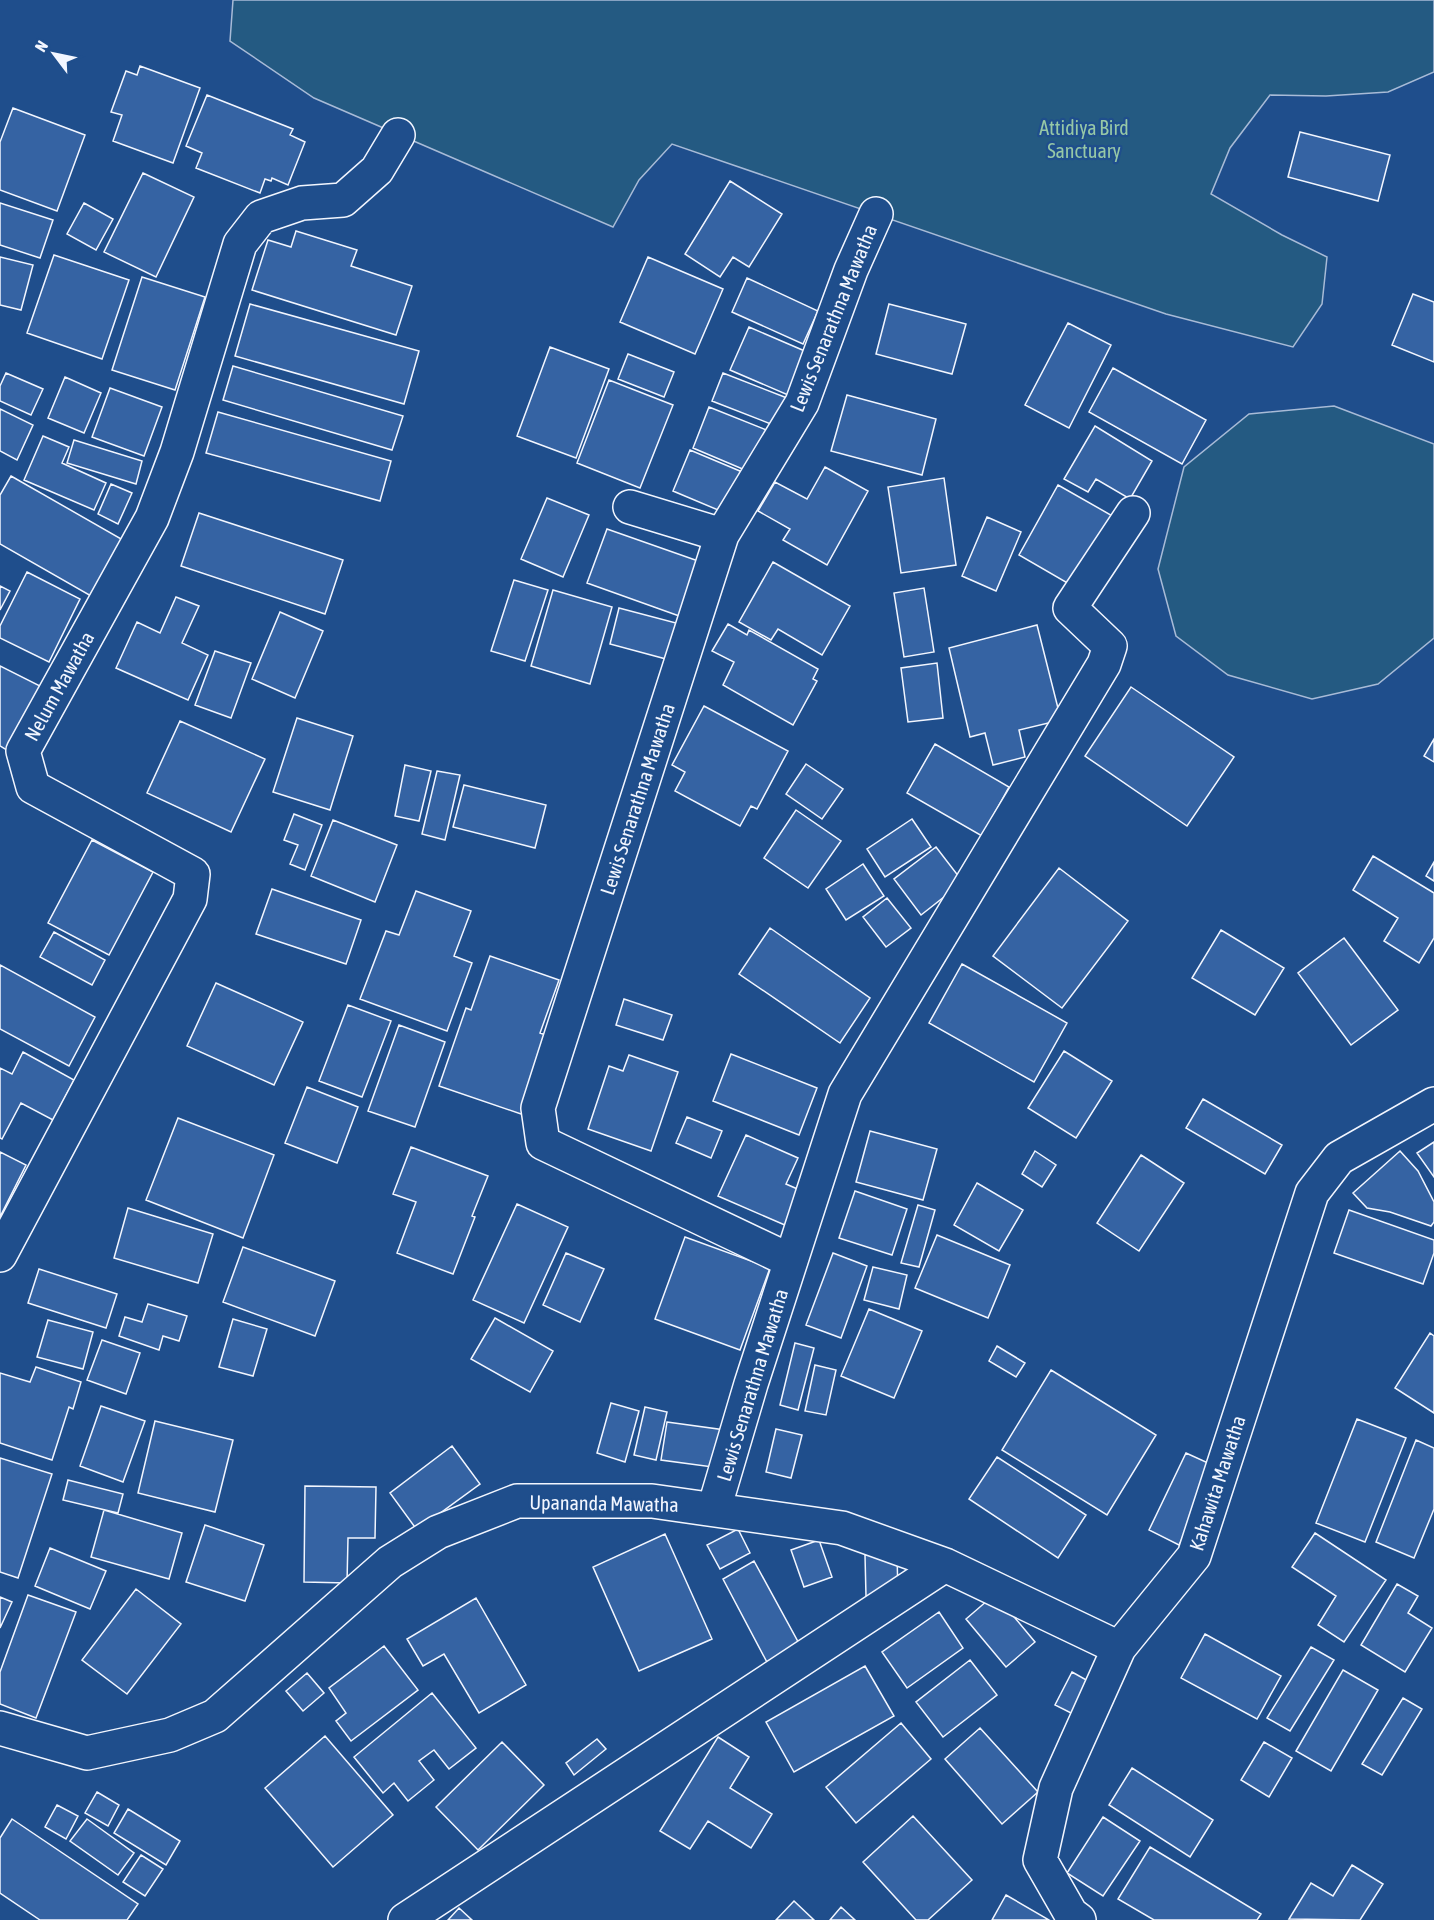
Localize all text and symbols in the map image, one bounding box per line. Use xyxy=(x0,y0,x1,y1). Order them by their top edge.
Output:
north arrow xyxy=(24,24,84,84)
text: N xyxy=(31,37,51,55)
park label: Attidiya Bird Sanctuary xyxy=(1039,116,1129,162)
street label: Lewis Senarathna Mawatha xyxy=(785,221,881,415)
street label: Nelum Mawatha xyxy=(19,627,99,745)
street label: Lewis Senarathna Mawatha xyxy=(595,700,679,898)
street label: Lewis Senarathna Mawatha xyxy=(712,1286,792,1484)
street label: Kahawita Mawatha xyxy=(1184,1413,1250,1553)
street label: Upananda Mawatha xyxy=(529,1490,679,1516)

